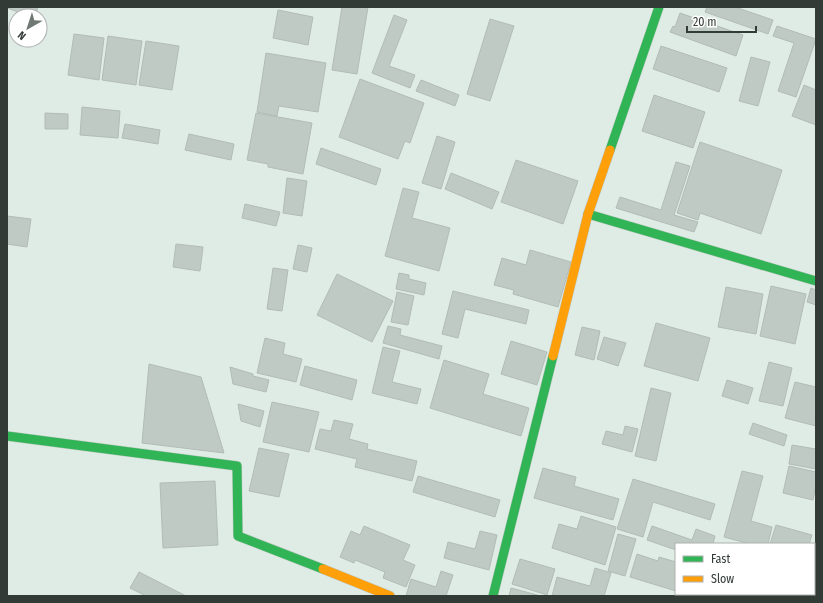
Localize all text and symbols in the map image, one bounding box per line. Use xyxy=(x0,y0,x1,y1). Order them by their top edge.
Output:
north arrow xyxy=(8,8,48,48)
scale bar xyxy=(687,8,756,34)
text: 20 m xyxy=(693,15,717,29)
text: N xyxy=(15,28,29,43)
legend xyxy=(675,543,815,595)
text: Fast xyxy=(711,552,730,566)
text: Slow xyxy=(711,572,734,586)

